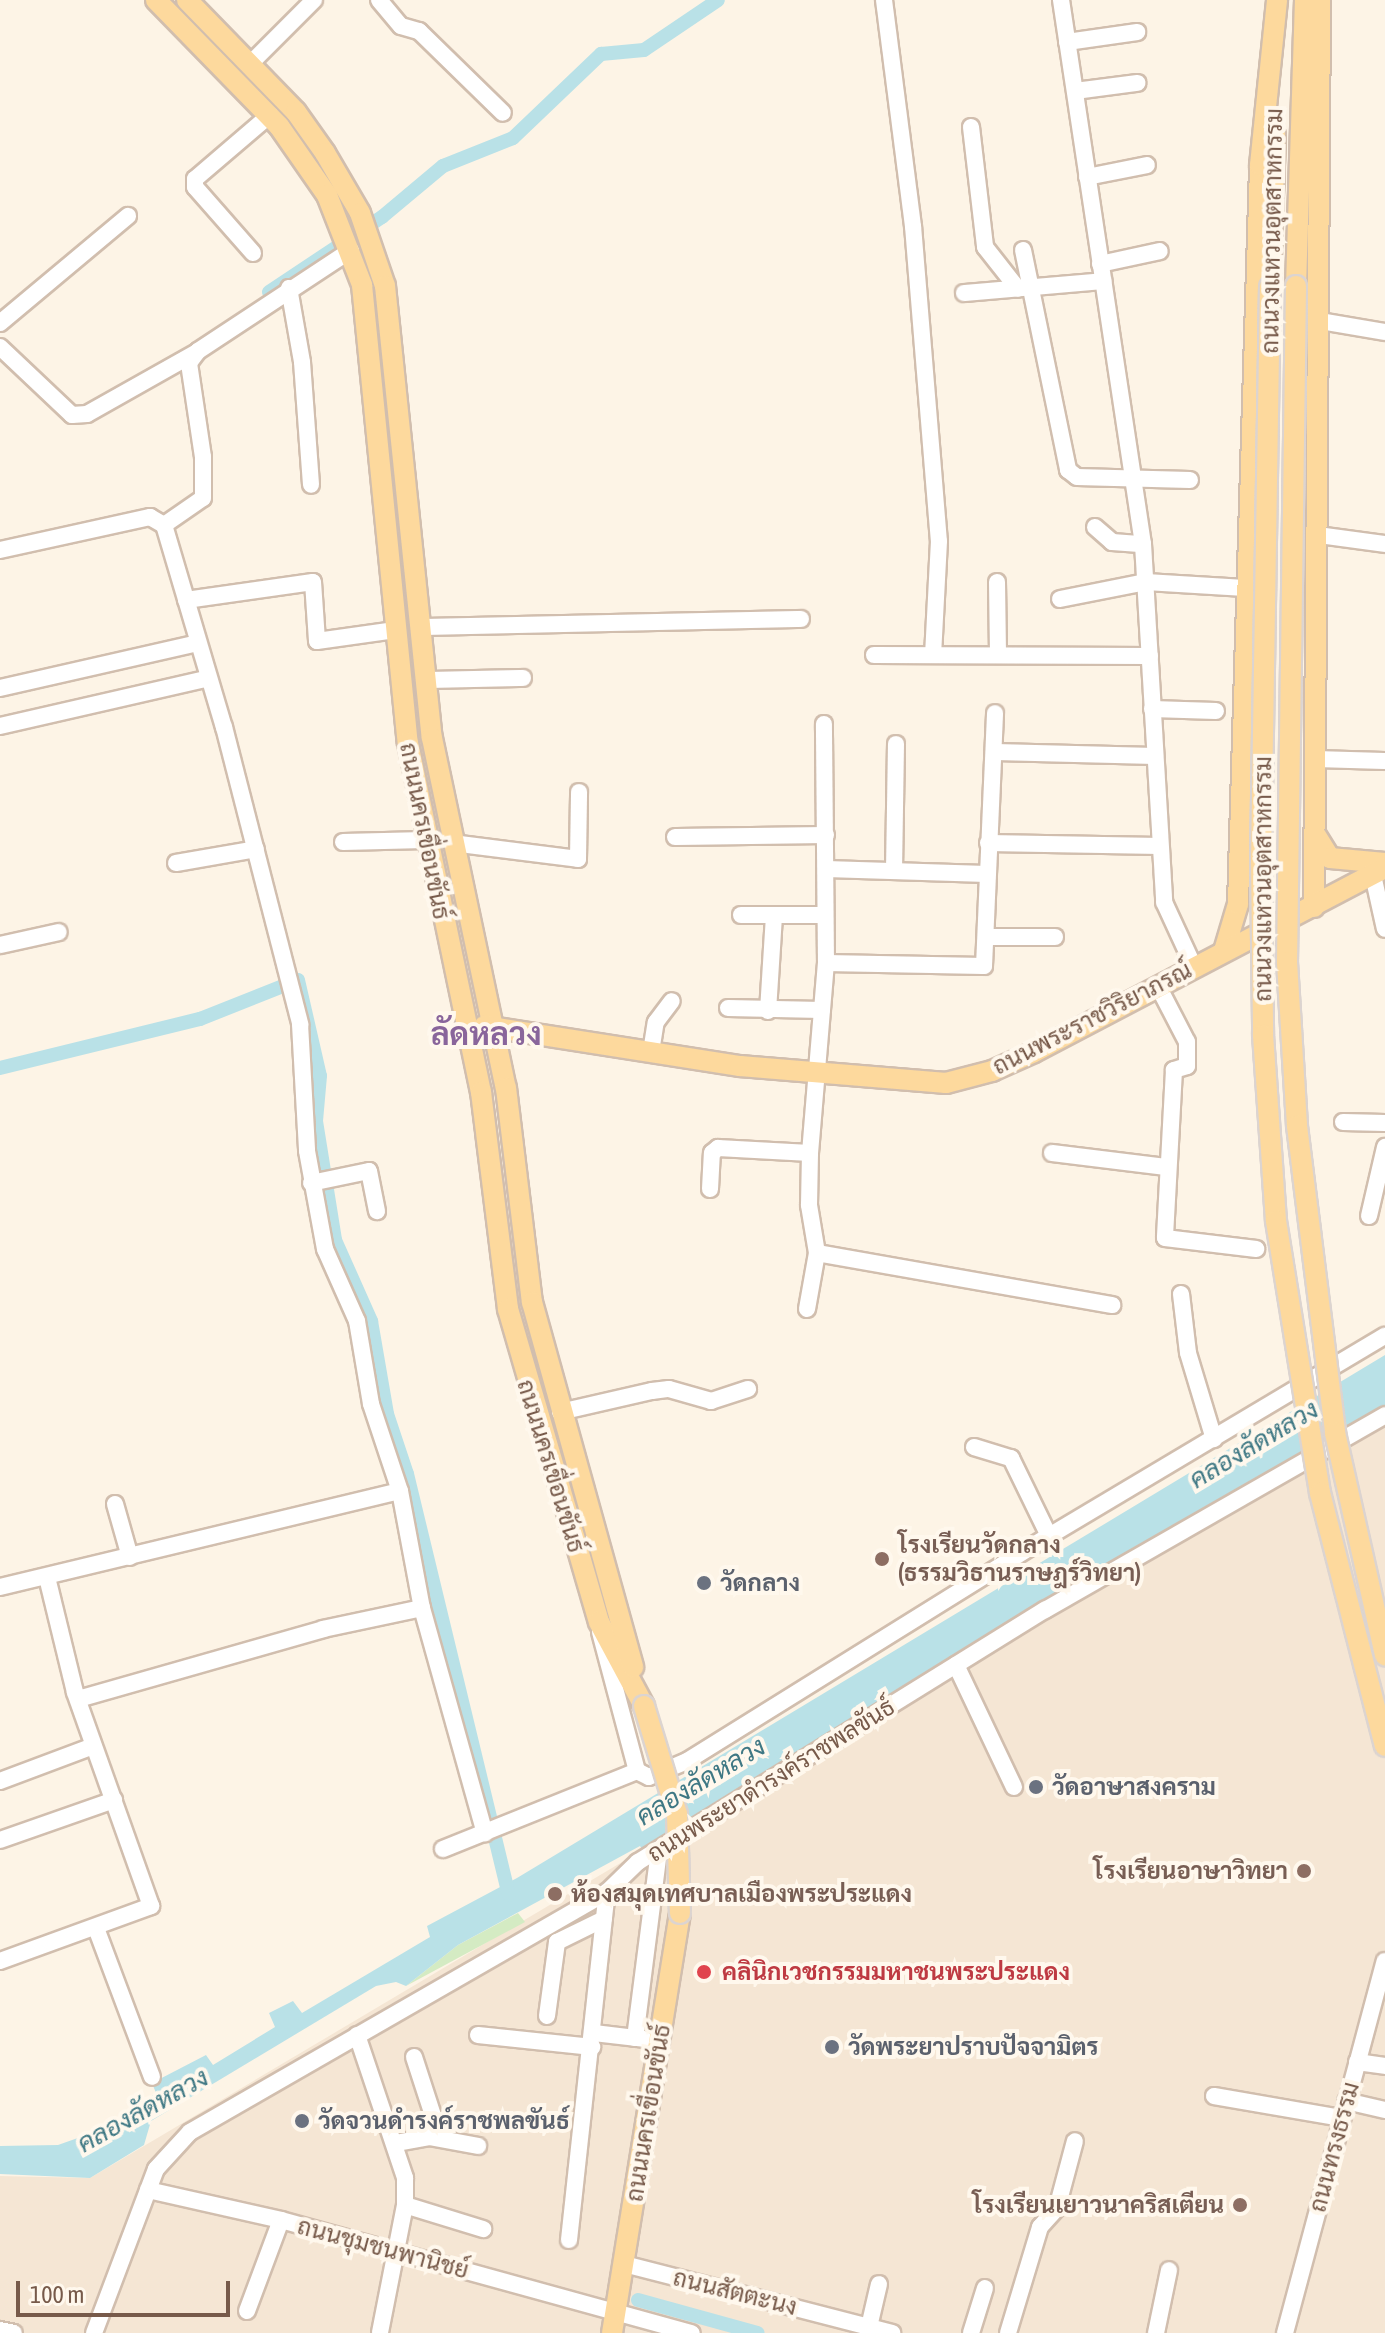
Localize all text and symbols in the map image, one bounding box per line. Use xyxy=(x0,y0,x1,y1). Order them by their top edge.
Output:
street label: ถนนวงแหวนอุตสาหกรรม xyxy=(1255,108,1289,354)
street label: ถนนนครเขื่อนขันธ์ xyxy=(394,740,456,922)
street label: ถนนวงแหวนอุตสาหกรรม xyxy=(1249,756,1277,1002)
street label: ถนนพระราชวิริยาภรณ์ xyxy=(988,955,1196,1081)
district label: ลัดหลวง xyxy=(430,1015,542,1053)
street label: ถนนนครเขื่อนขันธ์ xyxy=(511,1376,591,1556)
water label: คลองลัดหลวง xyxy=(1184,1394,1324,1496)
place label: โรงเรียนวัดกลาง (ธรรมวิธานราษฎร์วิทยา) xyxy=(898,1531,1141,1587)
marker: โรงเรียนวัดกลาง (ธรรมวิธานราษฎร์วิทยา) xyxy=(873,1550,891,1568)
place label: วัดกลาง xyxy=(720,1569,800,1597)
marker: วัดกลาง xyxy=(695,1574,713,1592)
street label: ถนนพระยาดำรงค์ราชพลขันธ์ xyxy=(642,1692,900,1868)
water label: คลองลัดหลวง xyxy=(631,1731,771,1833)
place label: วัดอาษาสงคราม xyxy=(1052,1773,1216,1801)
marker: วัดอาษาสงคราม xyxy=(1027,1778,1045,1796)
place label: โรงเรียนอาษาวิทยา xyxy=(1094,1857,1288,1885)
marker: โรงเรียนอาษาวิทยา xyxy=(1295,1862,1313,1880)
place label: ห้องสมุดเทศบาลเมืองพระประแดง xyxy=(571,1880,912,1908)
marker: ห้องสมุดเทศบาลเมืองพระประแดง xyxy=(546,1885,564,1903)
place label: คลินิกเวชกรรมมหาชนพระประแดง xyxy=(722,1958,1070,1986)
marker: คลินิกเวชกรรมมหาชนพระประแดง xyxy=(693,1961,715,1983)
street label: ถนนนครเขื่อนขันธ์ xyxy=(620,2022,676,2204)
place label: วัดพระยาปราบปัจจามิตร xyxy=(848,2033,1098,2061)
marker: วัดพระยาปราบปัจจามิตร xyxy=(823,2038,841,2056)
water label: คลองลัดหลวง xyxy=(72,2062,214,2160)
street label: ถนนทรงธรรม xyxy=(1303,2079,1365,2215)
place label: วัดจวนดำรงค์ราชพลขันธ์ xyxy=(318,2107,570,2135)
marker: วัดจวนดำรงค์ราชพลขันธ์ xyxy=(293,2112,311,2130)
place label: โรงเรียนเยาวนาคริสเตียน xyxy=(972,2191,1224,2219)
marker: โรงเรียนเยาวนาคริสเตียน xyxy=(1231,2196,1249,2214)
street label: ถนนชุมชนพานิชย์ xyxy=(294,2211,472,2285)
street label: ถนนสัตตะนง xyxy=(670,2263,800,2321)
scale bar xyxy=(20,2265,234,2315)
text: 100 m xyxy=(30,2281,84,2308)

